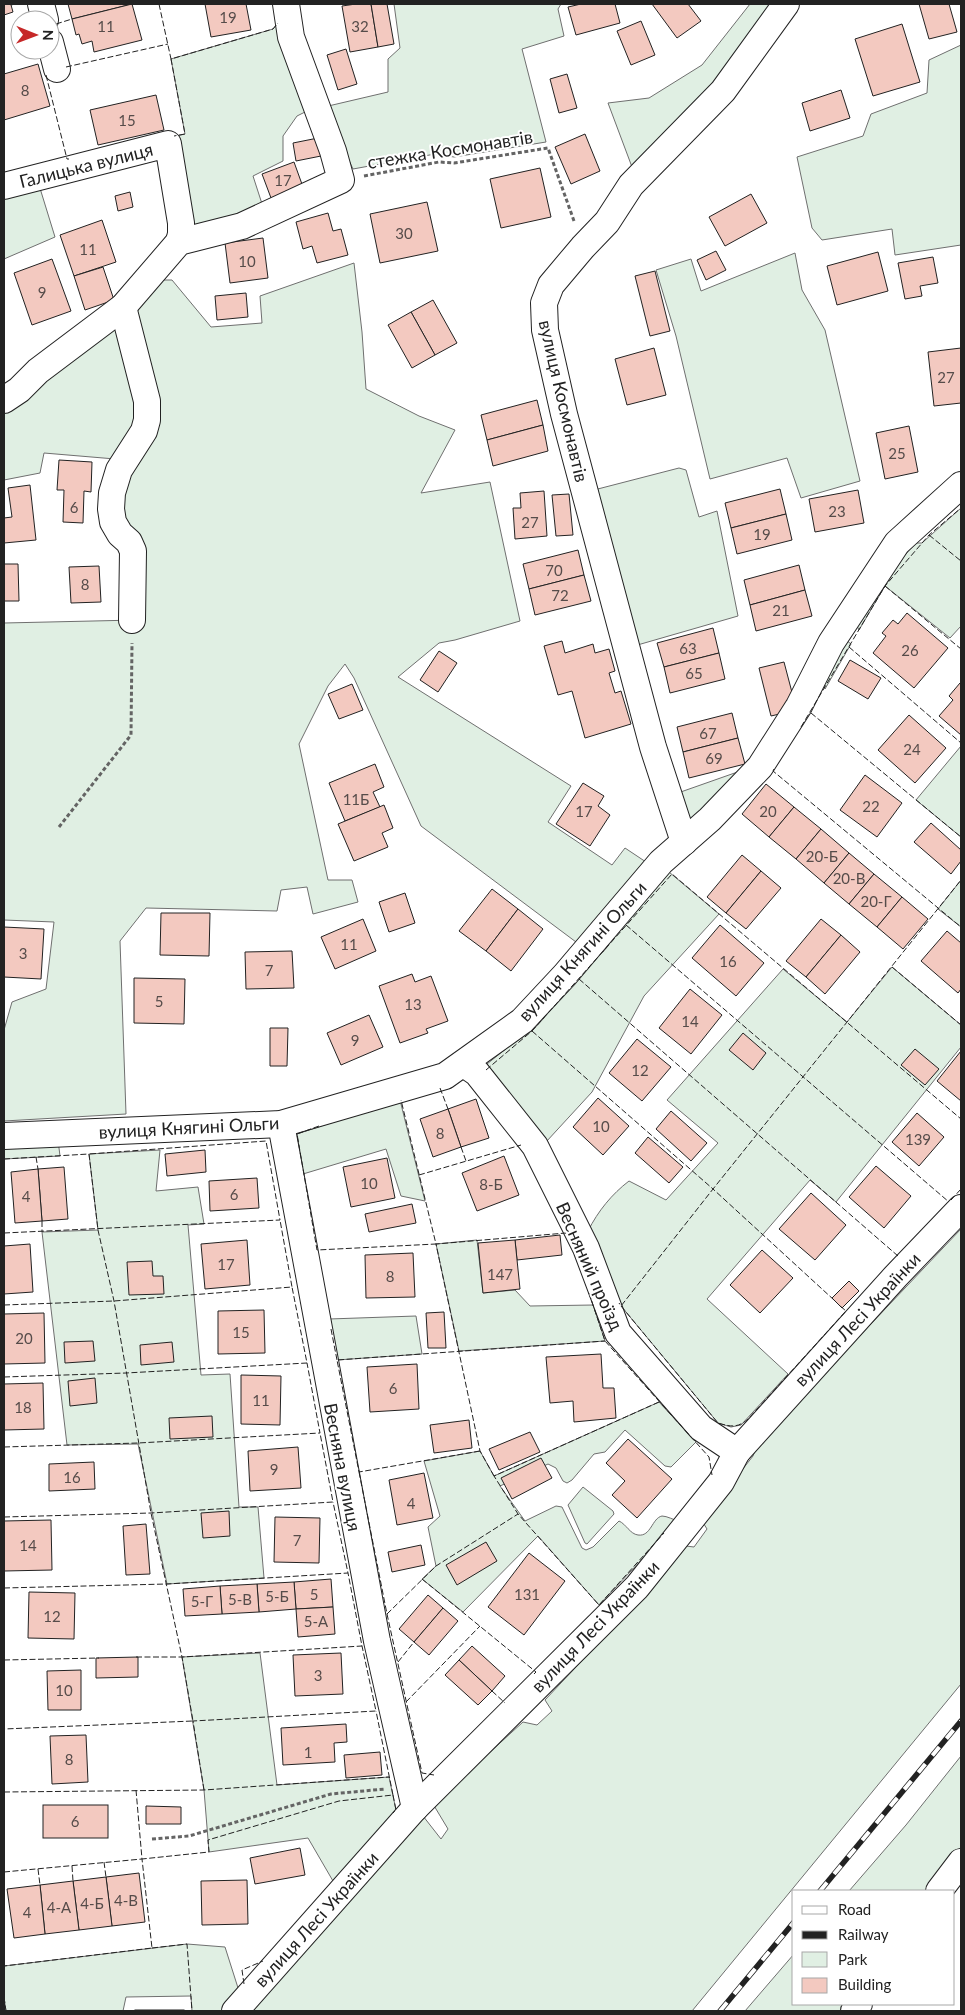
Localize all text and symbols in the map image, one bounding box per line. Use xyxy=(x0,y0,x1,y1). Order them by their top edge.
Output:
house number: 19 xyxy=(219,8,237,26)
north arrow xyxy=(10,10,60,60)
house number: 11 xyxy=(97,17,115,35)
house number: 32 xyxy=(351,17,369,35)
text: N xyxy=(40,30,57,41)
house number: 8 xyxy=(21,81,29,99)
house number: 15 xyxy=(118,111,136,129)
street label: стежка Космонавтів xyxy=(366,125,534,173)
street label: Галицька вулиця xyxy=(17,138,155,192)
house number: 17 xyxy=(274,171,292,189)
house number: 30 xyxy=(395,224,413,242)
house number: 11 xyxy=(79,240,97,258)
house number: 10 xyxy=(238,252,256,270)
house number: 9 xyxy=(38,283,46,301)
street label: вулиця Космонавтів xyxy=(535,318,593,484)
house number: 27 xyxy=(937,368,955,386)
house number: 25 xyxy=(888,444,906,462)
house number: 6 xyxy=(70,498,79,516)
house number: 23 xyxy=(828,502,846,520)
house number: 27 xyxy=(521,513,539,531)
house number: 19 xyxy=(753,525,771,543)
house number: 70 xyxy=(545,561,563,579)
house number: 8 xyxy=(81,575,89,593)
house number: 72 xyxy=(551,586,569,604)
house number: 21 xyxy=(772,601,790,619)
house number: 63 xyxy=(679,639,697,657)
house number: 26 xyxy=(901,641,919,659)
house number: 65 xyxy=(685,664,703,682)
house number: 67 xyxy=(699,724,717,742)
house number: 24 xyxy=(903,740,921,758)
house number: 69 xyxy=(705,749,723,767)
house number: 11Б xyxy=(343,790,369,808)
house number: 22 xyxy=(862,797,880,815)
house number: 17 xyxy=(575,802,593,820)
house number: 20 xyxy=(759,802,777,820)
house number: 20-Б xyxy=(806,847,838,865)
house number: 20-В xyxy=(833,869,865,887)
street label: вулиця Княгині Ольги xyxy=(513,876,651,1026)
house number: 20-Г xyxy=(860,892,892,910)
house number: 11 xyxy=(340,935,358,953)
house number: 3 xyxy=(19,944,27,962)
house number: 16 xyxy=(719,952,737,970)
house number: 7 xyxy=(265,961,274,979)
house number: 5 xyxy=(155,992,163,1010)
house number: 13 xyxy=(404,995,422,1013)
house number: 14 xyxy=(681,1012,699,1030)
house number: 9 xyxy=(351,1031,359,1049)
house number: 12 xyxy=(631,1061,649,1079)
street label: вулиця Княгині Ольги xyxy=(98,1111,280,1143)
house number: 10 xyxy=(592,1117,610,1135)
house number: 8 xyxy=(436,1124,444,1142)
house number: 139 xyxy=(905,1130,931,1148)
house number: 10 xyxy=(360,1174,378,1192)
house number: 8-Б xyxy=(479,1175,503,1193)
house number: 6 xyxy=(230,1185,239,1203)
house number: 4 xyxy=(22,1187,31,1205)
street label: Весняний проїзд xyxy=(552,1199,628,1333)
street label: вулиця Лесі Українки xyxy=(789,1248,925,1390)
house number: 17 xyxy=(217,1255,235,1273)
house number: 147 xyxy=(487,1265,513,1283)
house number: 8 xyxy=(386,1267,394,1285)
house number: 15 xyxy=(232,1323,250,1341)
house number: 20 xyxy=(15,1329,33,1347)
house number: 6 xyxy=(389,1379,398,1397)
house number: 11 xyxy=(252,1391,270,1409)
house number: 18 xyxy=(14,1398,32,1416)
street label: Весняна вулиця xyxy=(320,1401,366,1533)
house number: 9 xyxy=(270,1460,278,1478)
house number: 16 xyxy=(63,1468,81,1486)
house number: 4 xyxy=(407,1494,416,1512)
house number: 7 xyxy=(293,1531,302,1549)
house number: 14 xyxy=(19,1536,37,1554)
street label: вулиця Лесі Українки xyxy=(526,1556,664,1696)
house number: 5 xyxy=(310,1585,318,1603)
house number: 131 xyxy=(514,1585,540,1603)
house number: 5-Б xyxy=(265,1587,289,1605)
house number: 5-В xyxy=(228,1590,252,1608)
house number: 5-Г xyxy=(191,1592,213,1610)
house number: 12 xyxy=(43,1607,61,1625)
house number: 5-А xyxy=(304,1612,329,1630)
house number: 3 xyxy=(314,1666,322,1684)
house number: 10 xyxy=(55,1681,73,1699)
house number: 1 xyxy=(304,1743,312,1761)
house number: 8 xyxy=(65,1750,73,1768)
house number: 6 xyxy=(71,1812,80,1830)
street label: вулиця Лесі Українки xyxy=(249,1847,383,1991)
legend xyxy=(792,1890,955,2005)
house number: 4-В xyxy=(114,1891,138,1909)
house number: 4-Б xyxy=(80,1894,104,1912)
house number: 4-А xyxy=(47,1898,72,1916)
text: Road xyxy=(838,1900,871,1918)
house number: 4 xyxy=(23,1903,32,1921)
text: Railway xyxy=(838,1925,889,1943)
text: Park xyxy=(838,1950,868,1968)
text: Building xyxy=(838,1975,891,1993)

